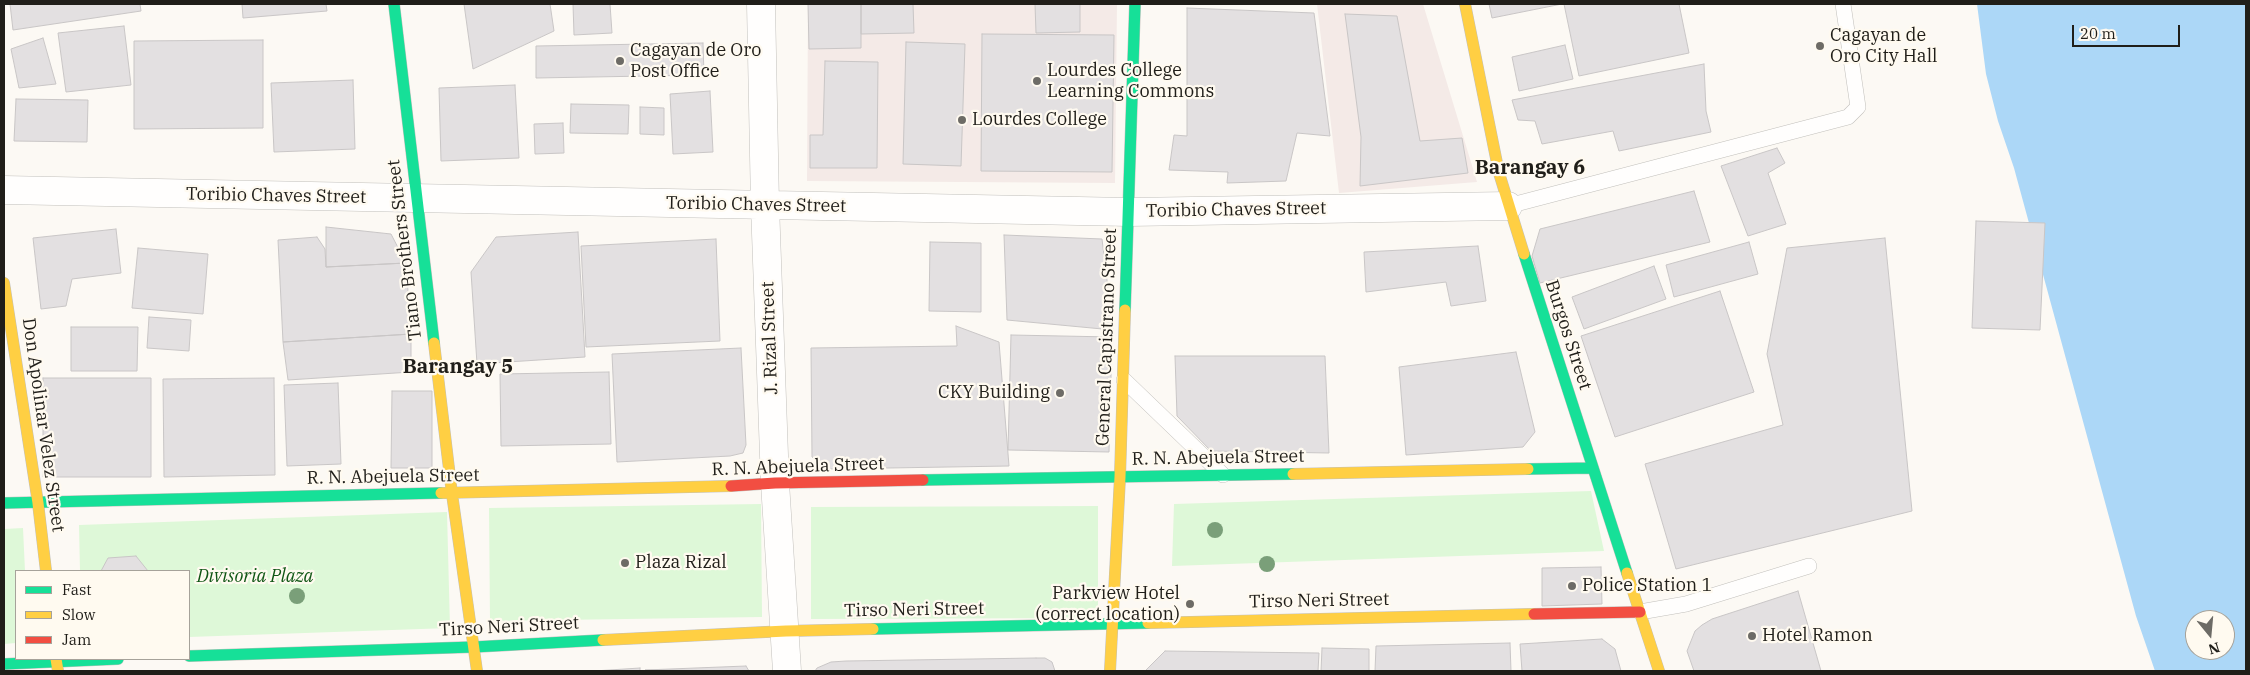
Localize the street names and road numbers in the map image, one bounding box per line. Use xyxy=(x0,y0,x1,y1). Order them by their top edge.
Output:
street label: Tiano Brothers Street xyxy=(383,158,427,342)
street label: Toribio Chaves Street xyxy=(186,184,366,208)
street label: Toribio Chaves Street xyxy=(666,193,846,217)
street label: Toribio Chaves Street xyxy=(1146,198,1326,222)
street label: General Capistrano Street xyxy=(1092,227,1122,447)
street label: Burgos Street xyxy=(1540,277,1596,393)
street label: J. Rizal Street xyxy=(757,281,783,395)
street label: Don Apolinar Velez Street xyxy=(17,317,69,533)
street label: R. N. Abejuela Street xyxy=(1131,446,1305,470)
street label: R. N. Abejuela Street xyxy=(711,453,885,481)
street label: R. N. Abejuela Street xyxy=(306,465,480,489)
street label: Tirso Neri Street xyxy=(1249,589,1389,613)
street label: Tirso Neri Street xyxy=(844,598,984,622)
street label: Tirso Neri Street xyxy=(438,613,580,641)

